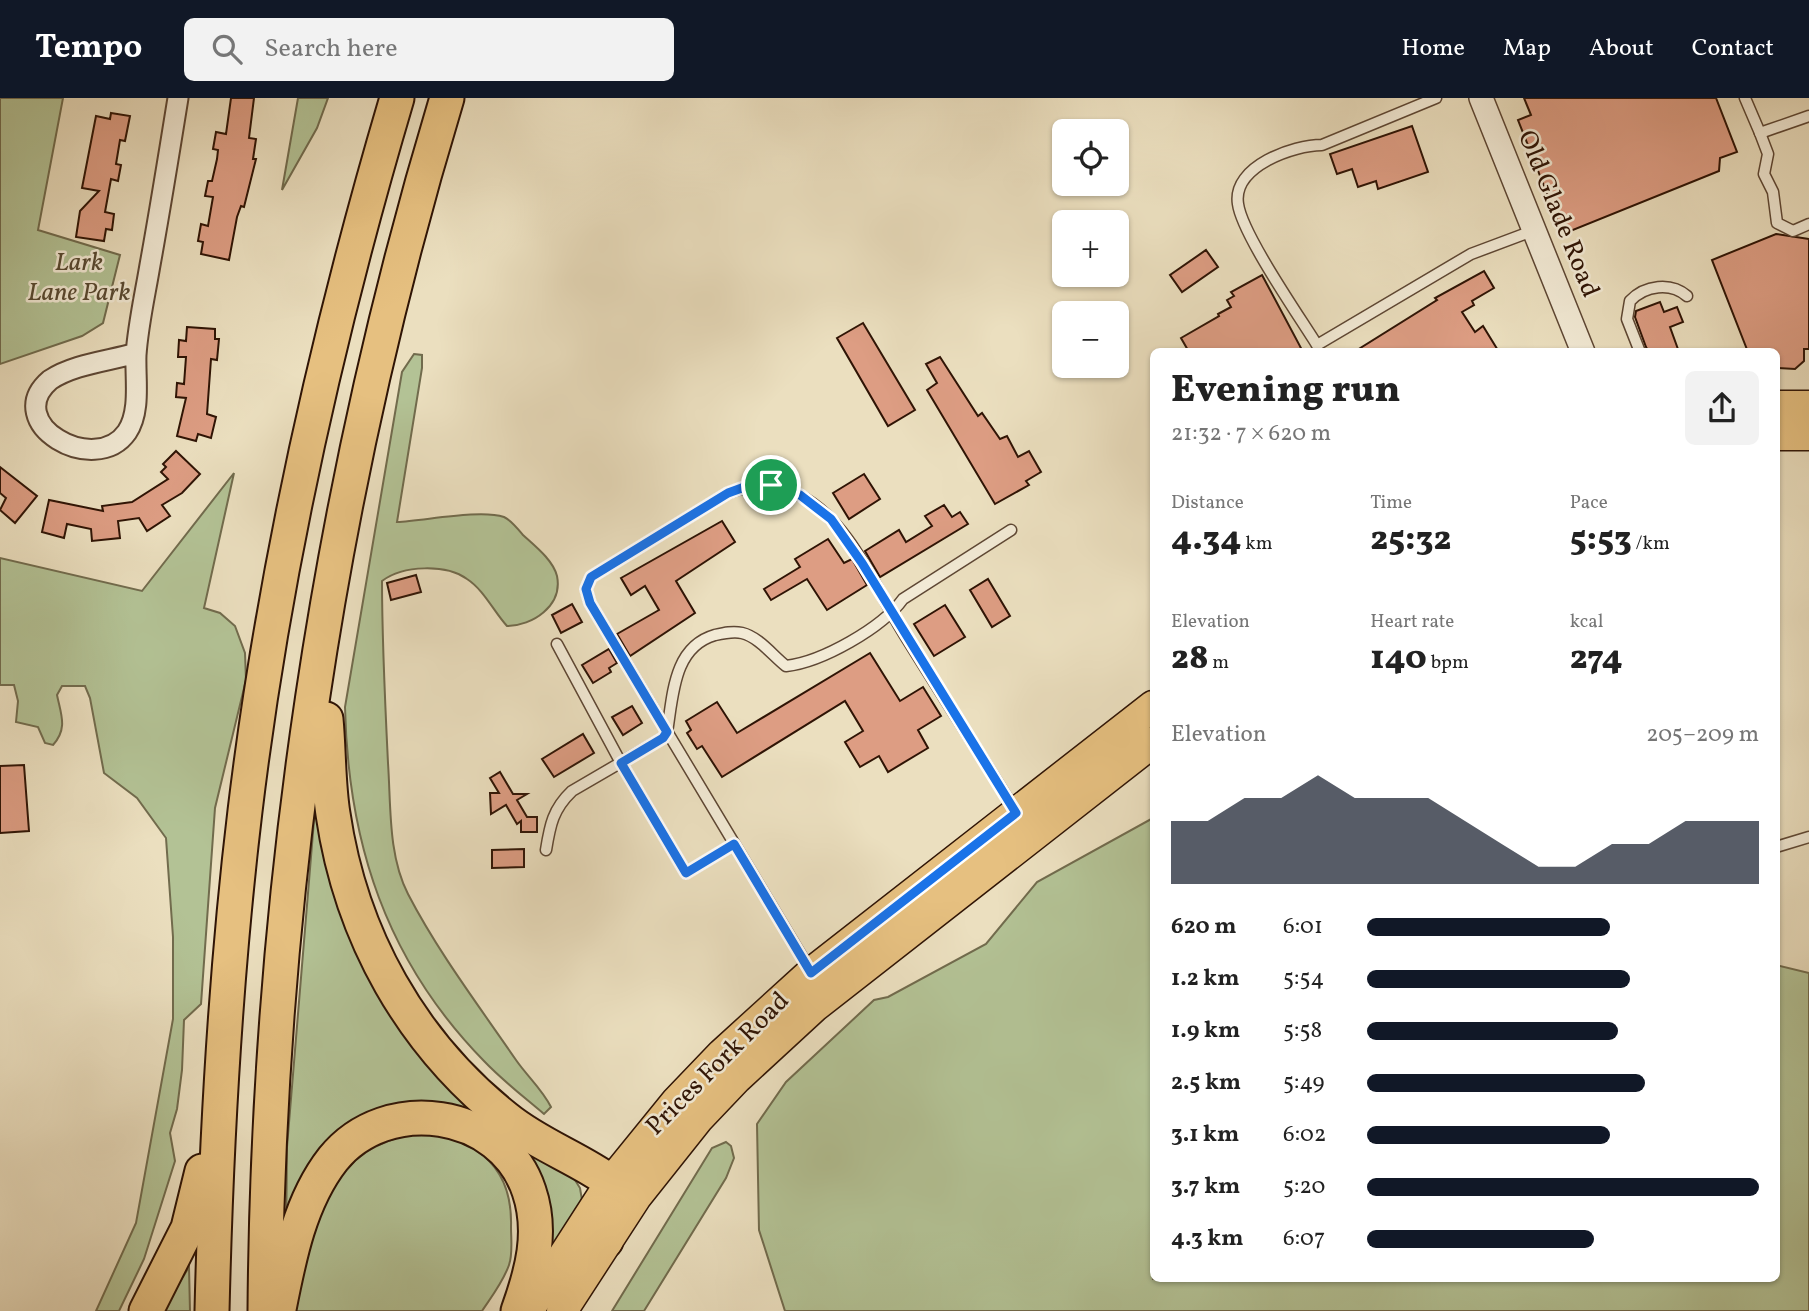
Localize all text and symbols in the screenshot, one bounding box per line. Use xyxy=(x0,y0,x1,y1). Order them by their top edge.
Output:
search box xyxy=(184,18,674,81)
text: Tempo xyxy=(35,26,142,72)
icon: search xyxy=(208,30,246,68)
text: Search here xyxy=(264,31,398,67)
text: Home xyxy=(1401,32,1465,66)
text: Map xyxy=(1503,32,1551,66)
text: About xyxy=(1589,32,1654,66)
text: Contact xyxy=(1692,32,1774,66)
map controls xyxy=(1052,119,1129,378)
button: locate xyxy=(1052,119,1129,196)
street label: Old Glade Road xyxy=(1508,125,1608,303)
button: + xyxy=(1052,210,1129,287)
park label: Lark Lane Park xyxy=(28,245,130,311)
button: − xyxy=(1052,301,1129,378)
text: Evening run xyxy=(1171,365,1401,418)
button: share xyxy=(1685,371,1759,445)
text: 21:32 · 7 × 620 m xyxy=(1171,418,1331,450)
pin xyxy=(741,455,801,515)
icon: arrive xyxy=(752,466,790,504)
text: Distance xyxy=(1171,490,1244,516)
text: Time xyxy=(1370,490,1412,516)
text: Pace xyxy=(1570,490,1608,516)
text: 4.34 xyxy=(1171,516,1242,564)
text: 25:32 xyxy=(1370,516,1451,564)
text: 5:53 xyxy=(1570,516,1632,564)
text: km xyxy=(1242,531,1273,557)
text: /km xyxy=(1632,531,1670,557)
text: Elevation xyxy=(1171,609,1250,635)
text: Heart rate xyxy=(1370,609,1454,635)
text: kcal xyxy=(1570,609,1603,635)
text: 28 xyxy=(1171,635,1209,683)
text: 140 xyxy=(1370,635,1427,683)
text: 274 xyxy=(1570,635,1623,683)
text: m xyxy=(1209,650,1229,676)
text: bpm xyxy=(1427,650,1469,676)
text: Elevation xyxy=(1171,719,1267,751)
text: 205–209 m xyxy=(1646,719,1759,751)
text: 620 m xyxy=(1171,911,1237,943)
text: 6:01 xyxy=(1283,911,1323,943)
text: 1.2 km xyxy=(1171,963,1240,995)
text: 5:54 xyxy=(1283,963,1324,995)
street label: Prices Fork Road xyxy=(638,984,798,1144)
text: 1.9 km xyxy=(1171,1015,1240,1047)
text: 5:58 xyxy=(1283,1015,1322,1047)
text: 2.5 km xyxy=(1171,1067,1241,1099)
text: 5:49 xyxy=(1283,1067,1324,1099)
text: 3.1 km xyxy=(1171,1119,1239,1151)
text: 6:02 xyxy=(1283,1119,1326,1151)
text: 3.7 km xyxy=(1171,1171,1240,1203)
text: 5:20 xyxy=(1283,1171,1325,1203)
text: 4.3 km xyxy=(1171,1223,1244,1255)
text: 6:07 xyxy=(1283,1223,1325,1255)

